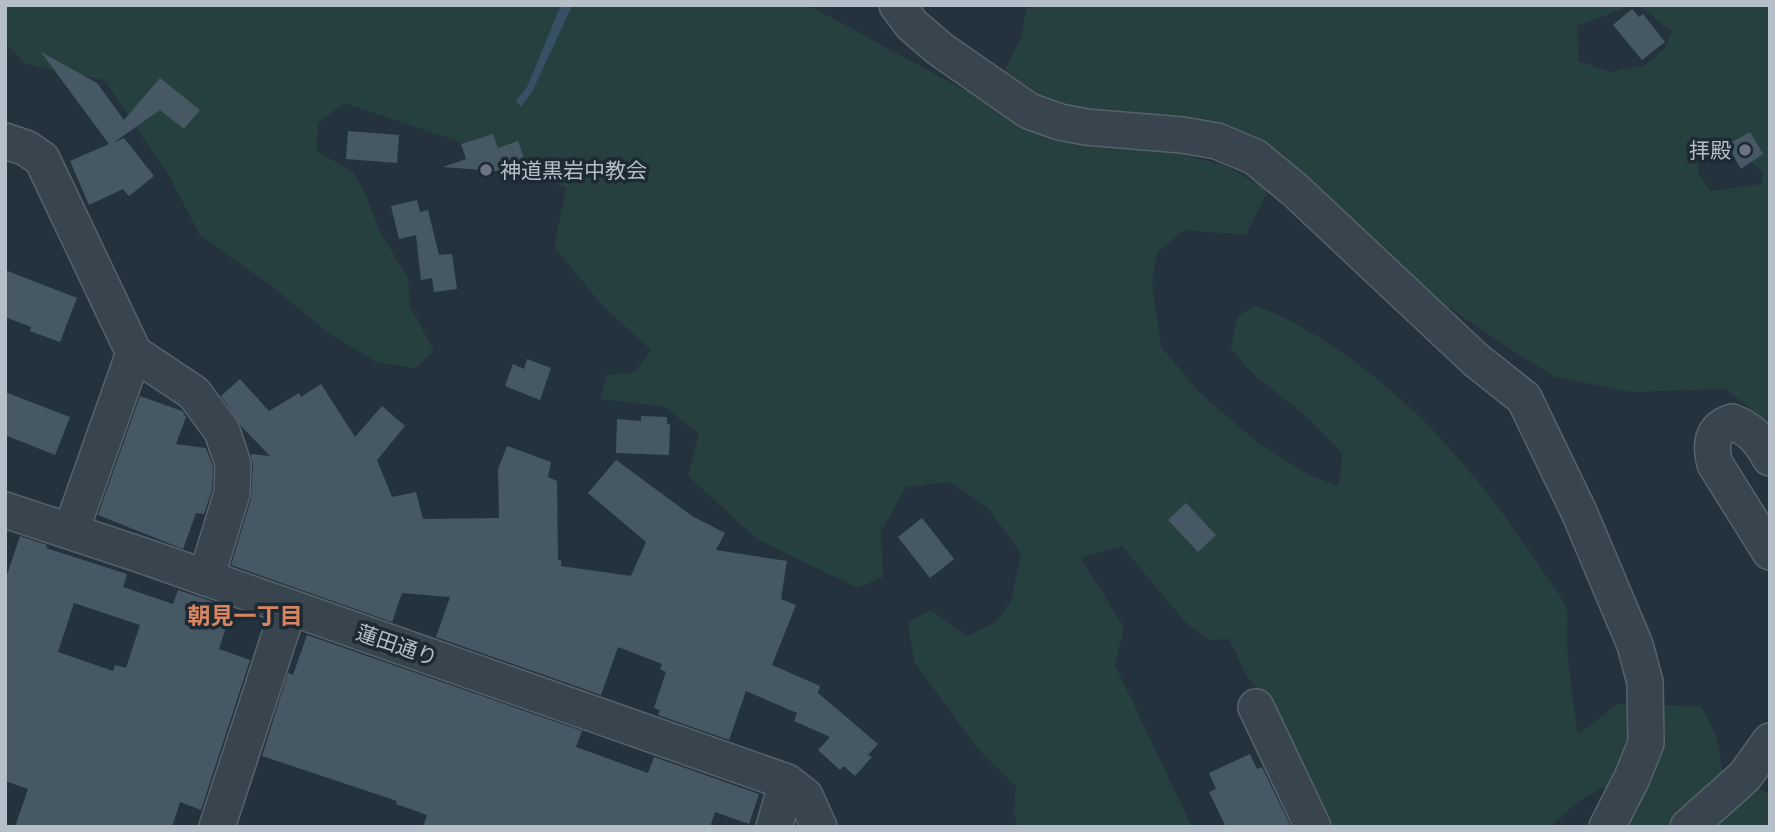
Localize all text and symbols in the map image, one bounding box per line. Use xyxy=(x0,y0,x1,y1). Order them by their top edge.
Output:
place label: 拝殿 xyxy=(1689,139,1731,162)
marker: 拝殿 xyxy=(1737,142,1753,158)
place label: 神道黒岩中教会 xyxy=(500,159,647,182)
marker: 神道黒岩中教会 xyxy=(478,162,494,178)
district label: 朝見一丁目 xyxy=(188,603,303,629)
street label: 蓮田通り xyxy=(354,620,440,670)

